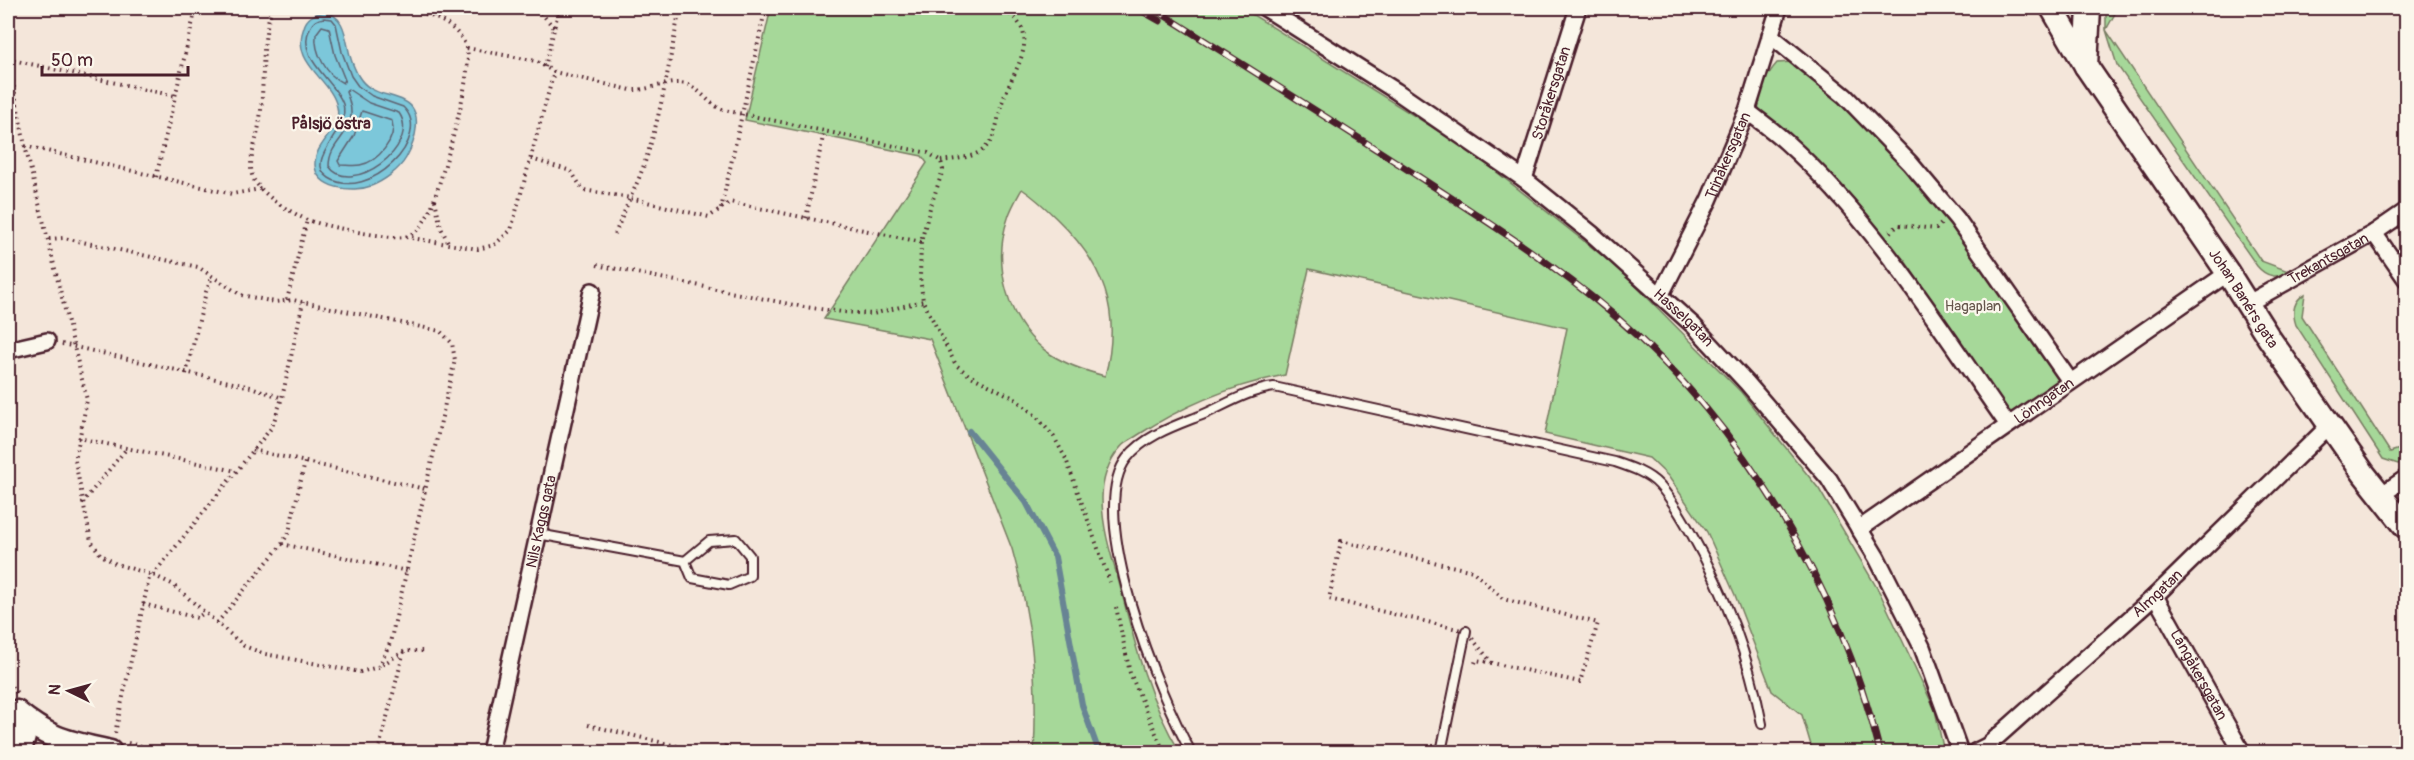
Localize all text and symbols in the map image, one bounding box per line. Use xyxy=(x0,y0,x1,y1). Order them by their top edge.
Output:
scale bar xyxy=(42,39,188,77)
street label: Storåkersgatan xyxy=(1528,44,1575,142)
text: 50 m xyxy=(51,49,93,72)
street label: Trinåkersgatan xyxy=(1701,109,1755,202)
district label: Pålsjö östra xyxy=(291,114,371,134)
street label: Trekantsgatan xyxy=(2285,229,2372,289)
street label: Johan Banérs gata xyxy=(2204,245,2282,352)
street label: Hasselgatan xyxy=(1649,285,1717,351)
park label: Hagaplan xyxy=(1945,297,2001,316)
street label: Lönngatan xyxy=(2010,374,2078,429)
street label: Nils Kaggs gata xyxy=(522,473,561,570)
street label: Almgatan xyxy=(2128,566,2186,622)
street label: Långåkersgatan xyxy=(2166,626,2231,724)
north arrow xyxy=(39,661,99,721)
text: N xyxy=(45,683,66,696)

